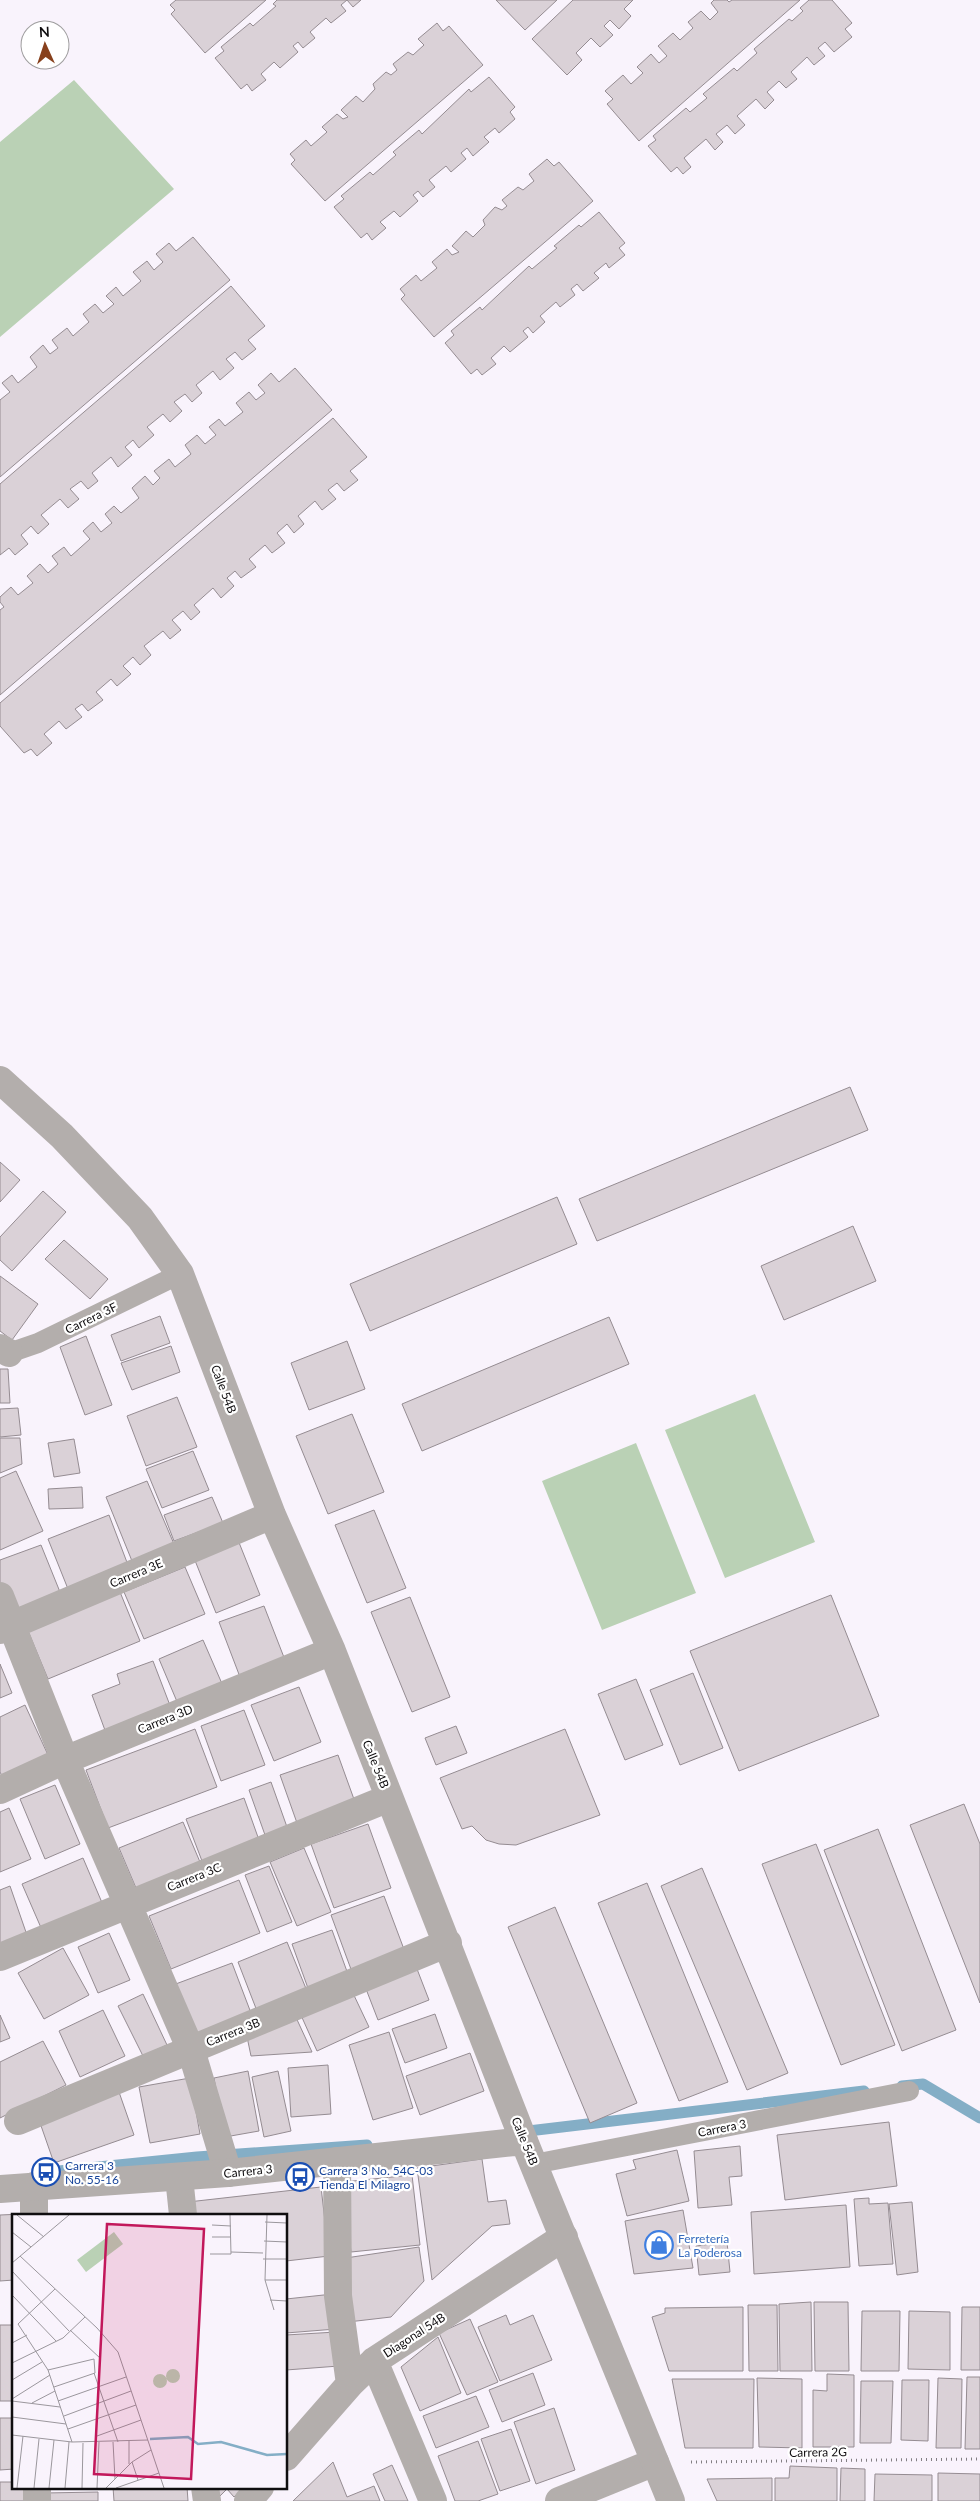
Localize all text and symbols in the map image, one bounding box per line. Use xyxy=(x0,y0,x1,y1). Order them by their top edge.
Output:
north arrow xyxy=(20,20,70,70)
text: N xyxy=(38,23,50,40)
street label: Carrera 3F xyxy=(63,1299,120,1337)
street label: Calle 54B xyxy=(208,1363,240,1416)
street label: Carrera 3E xyxy=(107,1555,165,1591)
street label: Carrera 3D xyxy=(135,1701,195,1737)
street label: Calle 54B xyxy=(360,1738,393,1791)
street label: Carrera 3C xyxy=(165,1859,223,1895)
street label: Carrera 3B xyxy=(204,2014,262,2050)
street label: Calle 54B xyxy=(509,2115,542,2168)
street label: Carrera 3 xyxy=(696,2116,748,2140)
bus stop icon: Carrera 3 No. 55-16 xyxy=(31,2157,61,2187)
place label: Carrera 3 No. 55-16 xyxy=(65,2158,119,2187)
street label: Carrera 3 xyxy=(223,2161,273,2181)
bus stop icon: Carrera 3 No. 54C-03 Tienda El Milagro xyxy=(285,2162,315,2192)
place label: Carrera 3 No. 54C-03 Tienda El Milagro xyxy=(319,2163,433,2192)
inset map xyxy=(12,2214,288,2488)
shop icon: Ferretería La Poderosa xyxy=(644,2230,674,2260)
place label: Ferretería La Poderosa xyxy=(678,2231,742,2260)
street label: Diagonal 54B xyxy=(380,2309,448,2361)
street label: Carrera 2G xyxy=(789,2444,847,2460)

